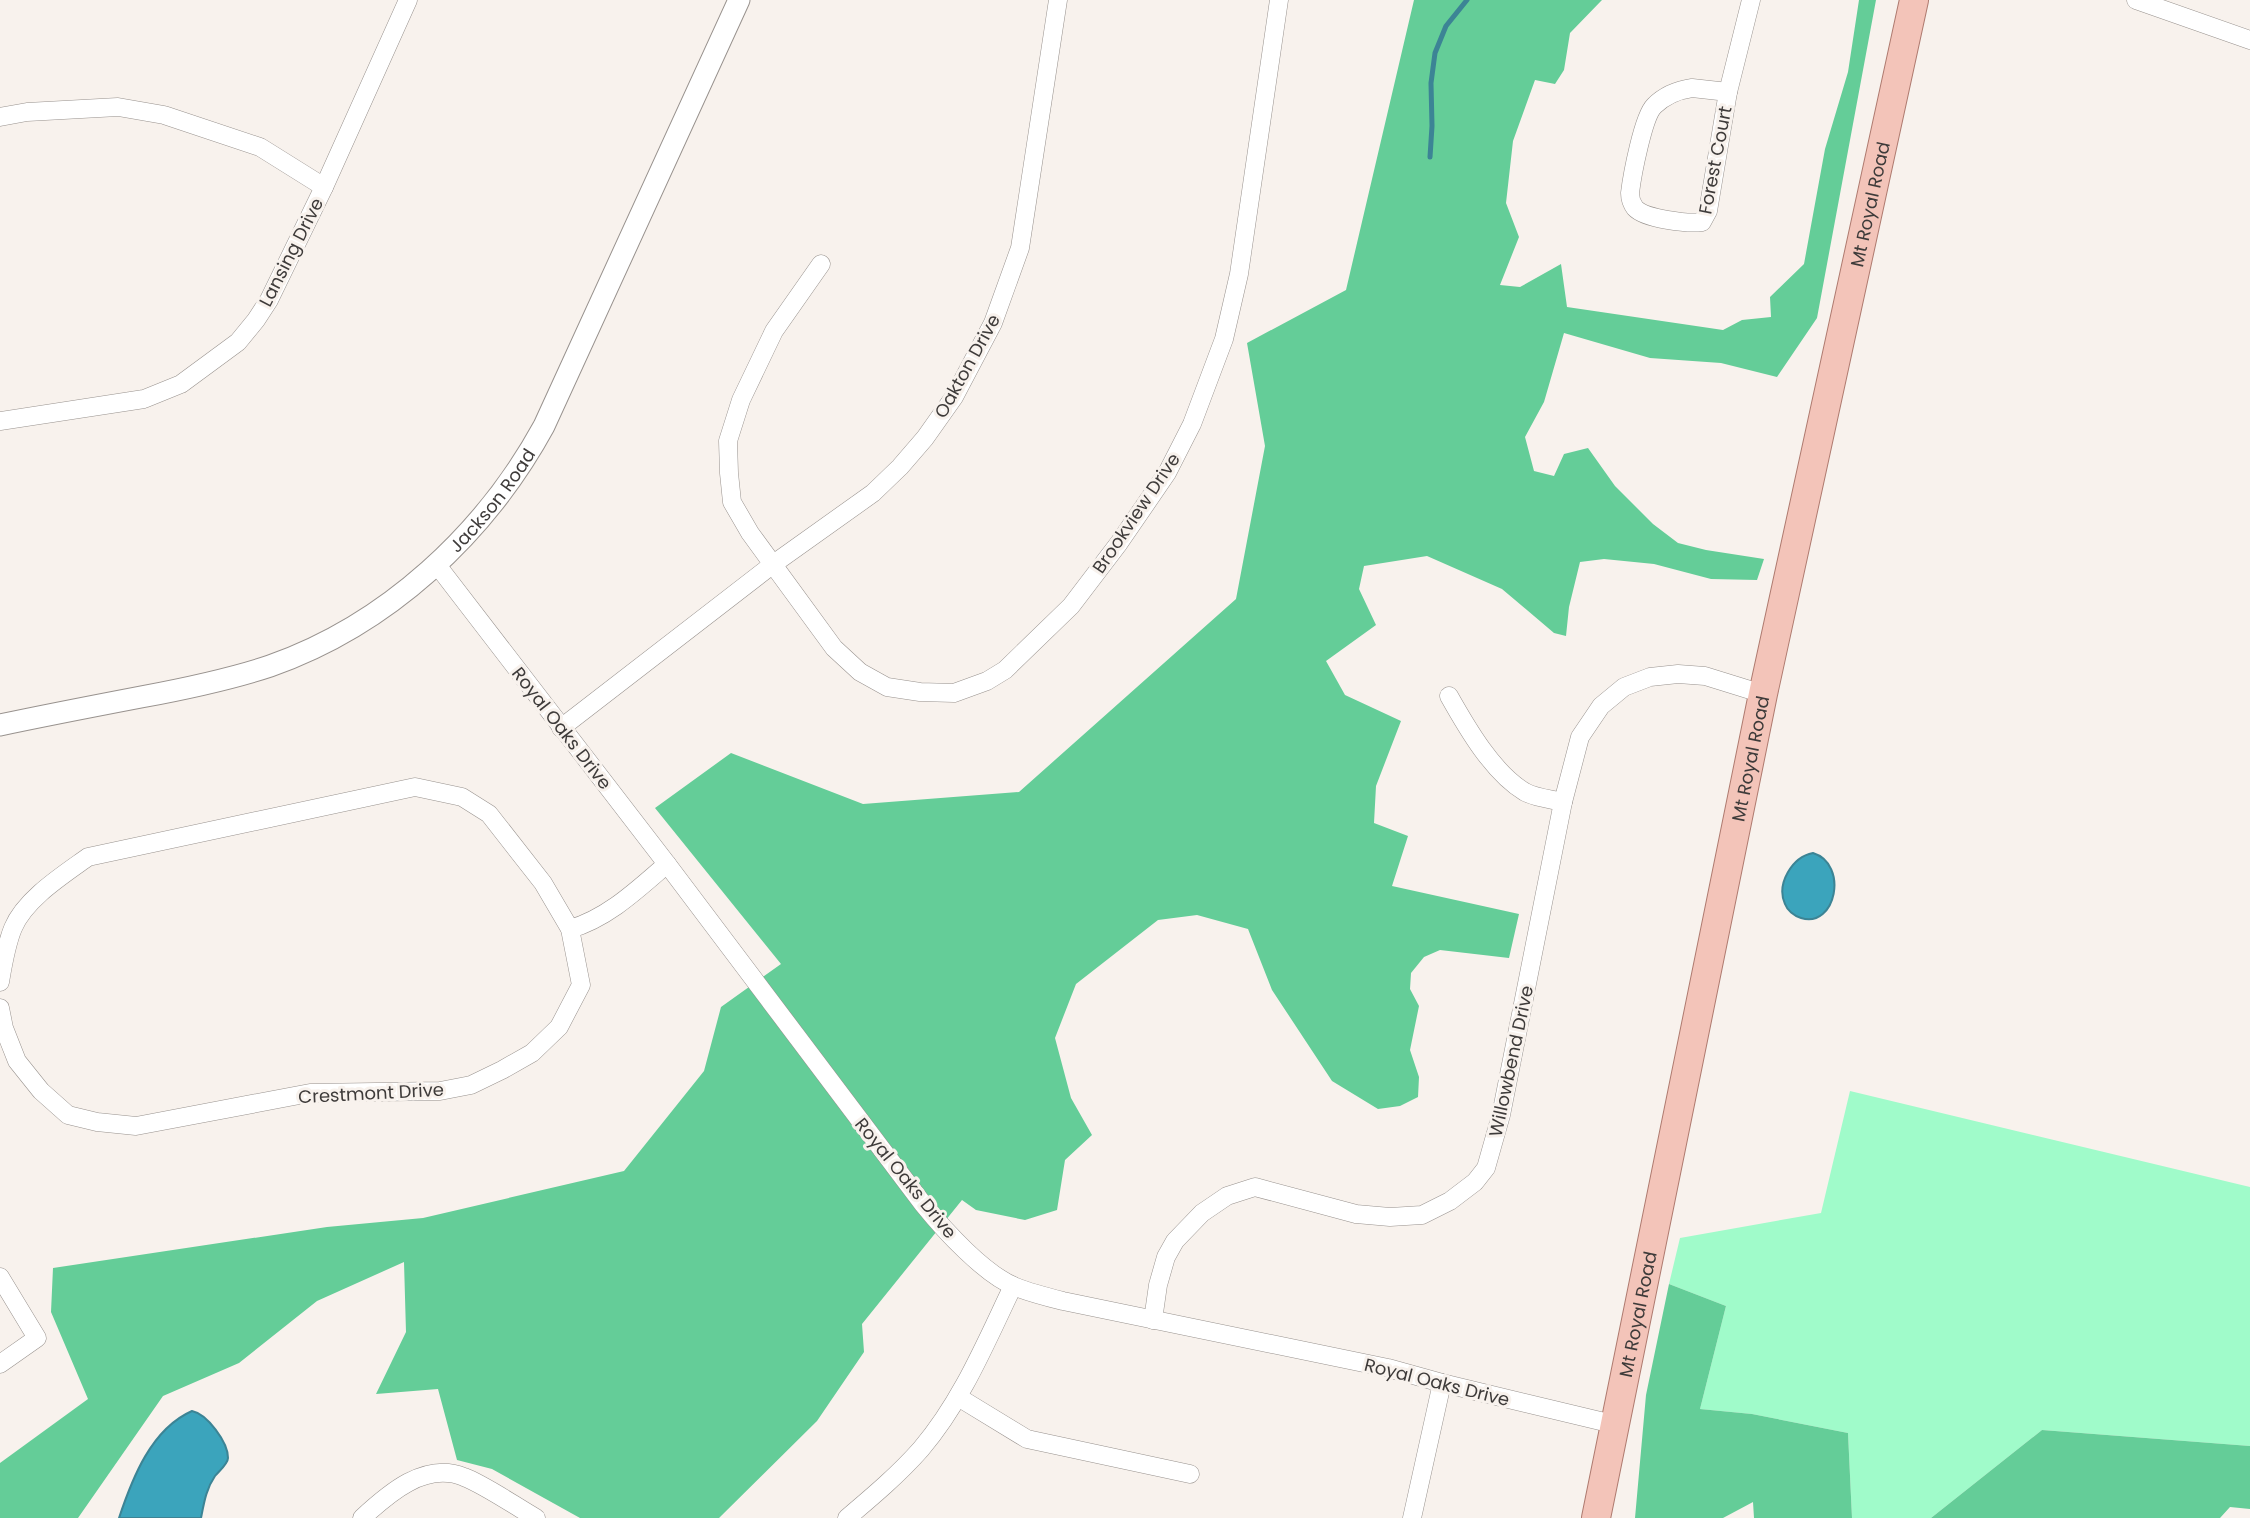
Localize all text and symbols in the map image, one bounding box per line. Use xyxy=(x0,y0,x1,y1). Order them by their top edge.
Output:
street label: Forest Court xyxy=(1692,104,1738,216)
street label: Mt Royal Road xyxy=(1844,139,1895,269)
street label: Lansing Drive xyxy=(253,193,329,311)
street label: Oakton Drive xyxy=(928,310,1006,422)
street label: Jackson Road xyxy=(443,443,541,558)
street label: Brookview Drive xyxy=(1086,448,1186,578)
street label: Royal Oaks Drive xyxy=(506,662,618,794)
street label: Mt Royal Road xyxy=(1725,693,1775,824)
street label: Willowbend Drive xyxy=(1483,983,1539,1139)
street label: Crestmont Drive xyxy=(298,1077,444,1109)
street label: Royal Oaks Drive xyxy=(849,1112,963,1244)
street label: Mt Royal Road xyxy=(1612,1249,1662,1379)
street label: Royal Oaks Drive xyxy=(1362,1352,1512,1412)

